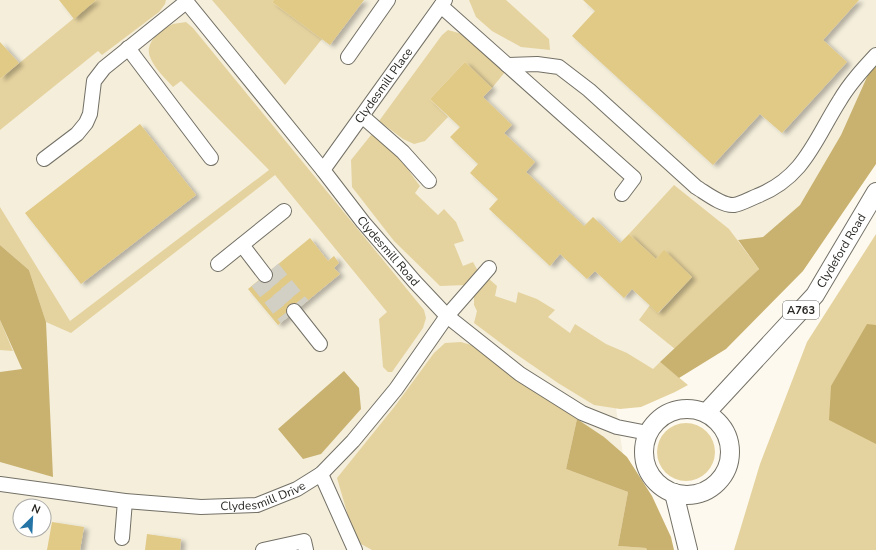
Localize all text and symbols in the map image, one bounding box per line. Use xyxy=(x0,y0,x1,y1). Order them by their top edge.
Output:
street label: Clydesmill Place xyxy=(351,45,416,127)
street label: Clydeford Road xyxy=(813,211,869,291)
street label: Clydesmill Road xyxy=(353,213,423,290)
road number: A763 xyxy=(783,301,819,319)
street label: Clydesmill Drive xyxy=(220,478,309,514)
north arrow xyxy=(12,498,52,538)
text: N xyxy=(29,501,43,518)

